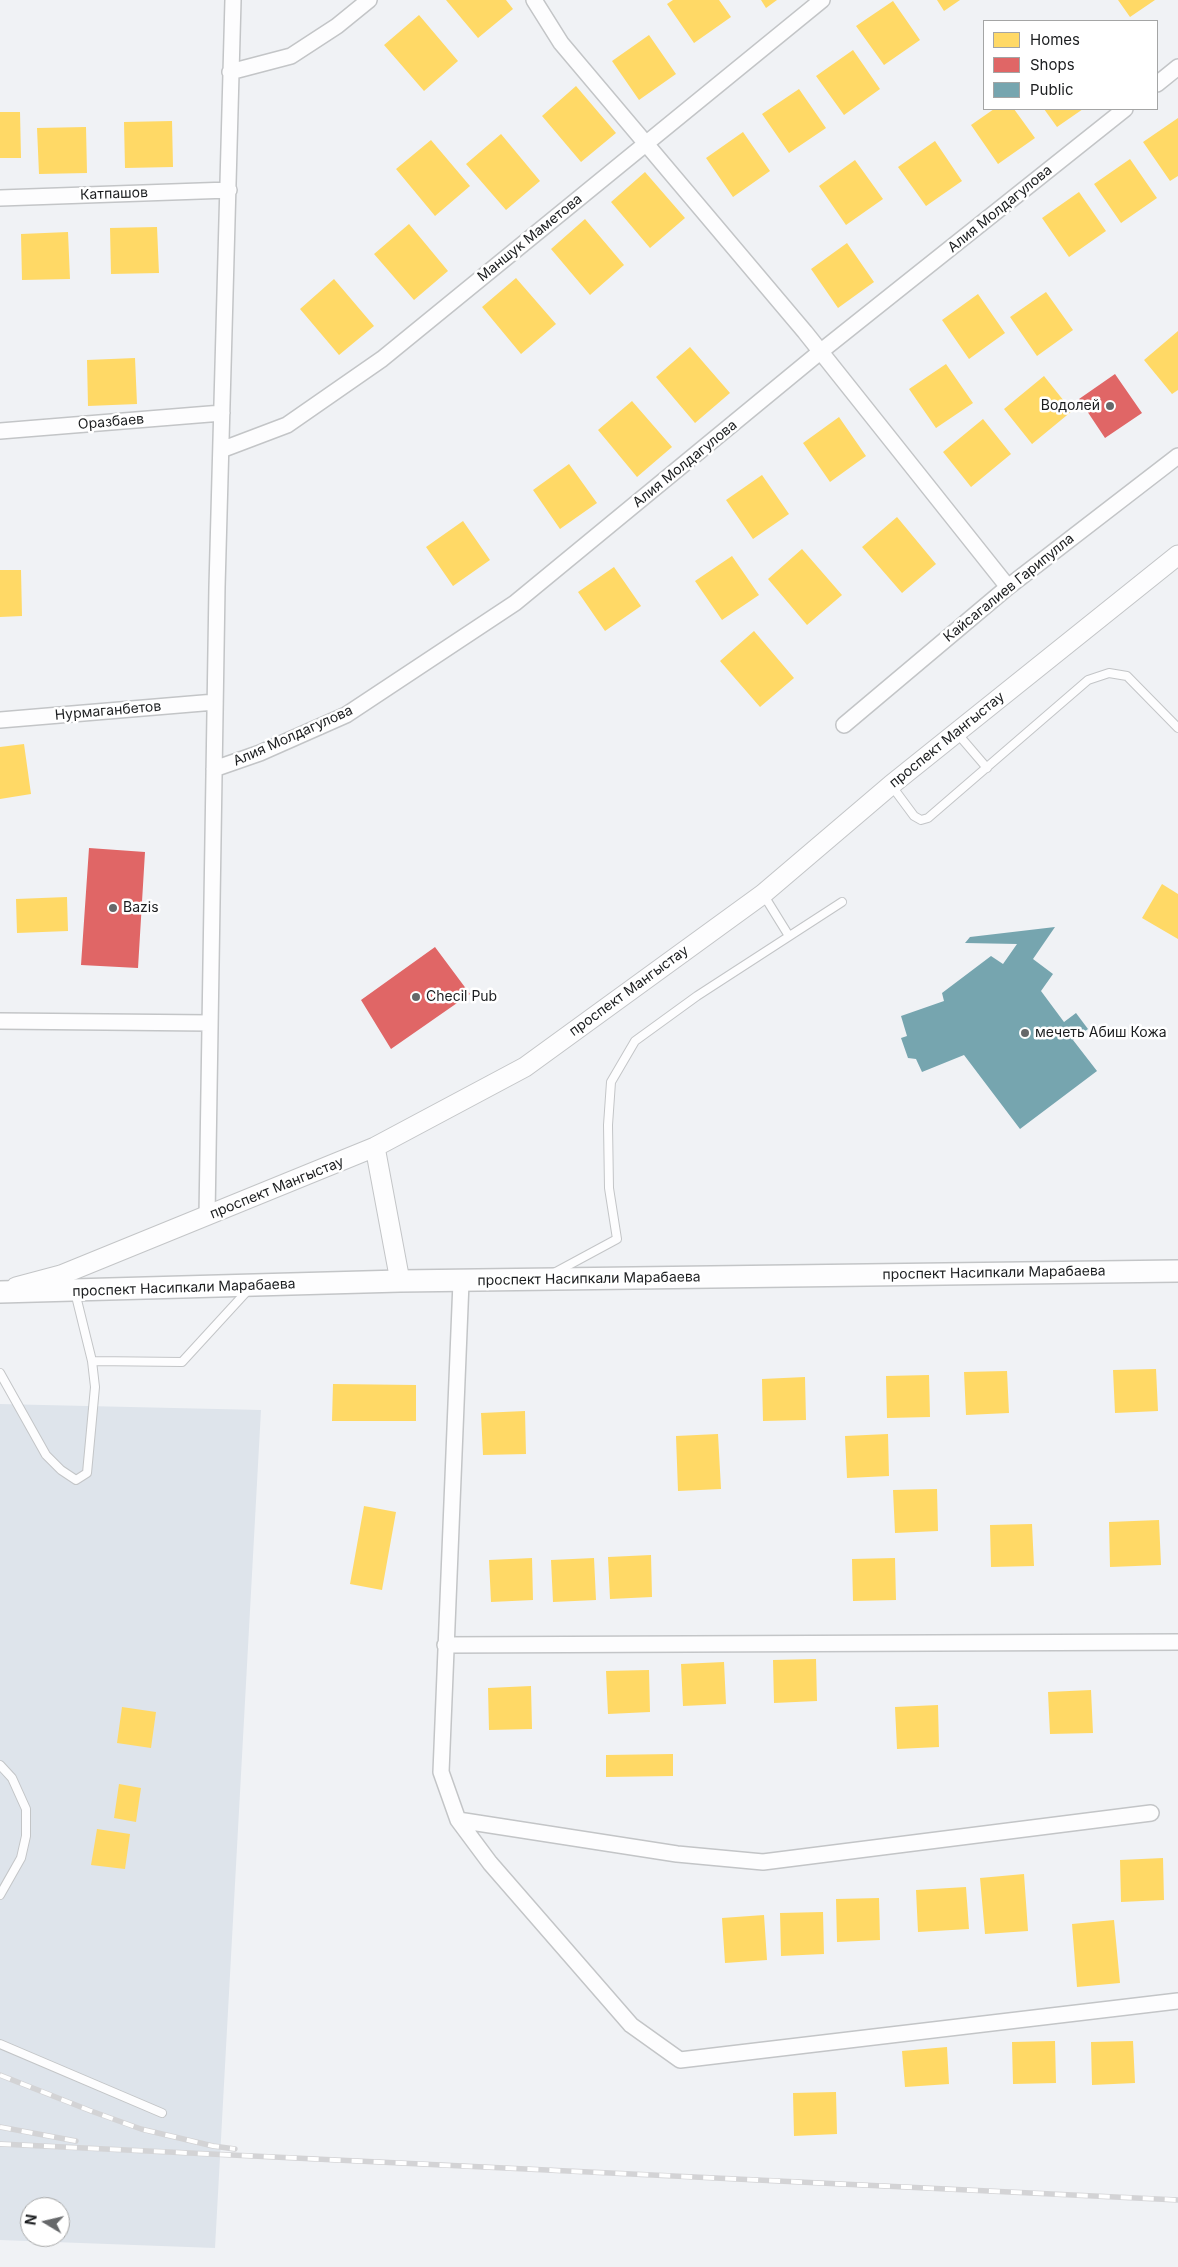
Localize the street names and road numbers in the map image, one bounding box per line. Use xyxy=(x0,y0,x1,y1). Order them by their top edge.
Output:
street label: Алия Молдагулова xyxy=(945,162,1055,256)
street label: Катпашов xyxy=(80,184,148,204)
street label: Маншук Маметова xyxy=(474,191,586,285)
street label: Оразбаев xyxy=(77,411,145,433)
street label: Алия Молдагулова xyxy=(630,417,740,511)
street label: Кайсагалиев Гарипулла xyxy=(940,530,1078,646)
street label: проспект Мангыстау xyxy=(886,688,1008,792)
street label: Нурмаганбетов xyxy=(54,698,162,724)
street label: Алия Молдагулова xyxy=(231,702,355,770)
street label: проспект Мангыстау xyxy=(566,942,692,1040)
street label: проспект Мангыстау xyxy=(208,1153,346,1223)
street label: проспект Насипкали Марабаева xyxy=(882,1263,1106,1283)
street label: проспект Насипкали Марабаева xyxy=(477,1269,701,1289)
street label: проспект Насипкали Марабаева xyxy=(72,1276,296,1300)

